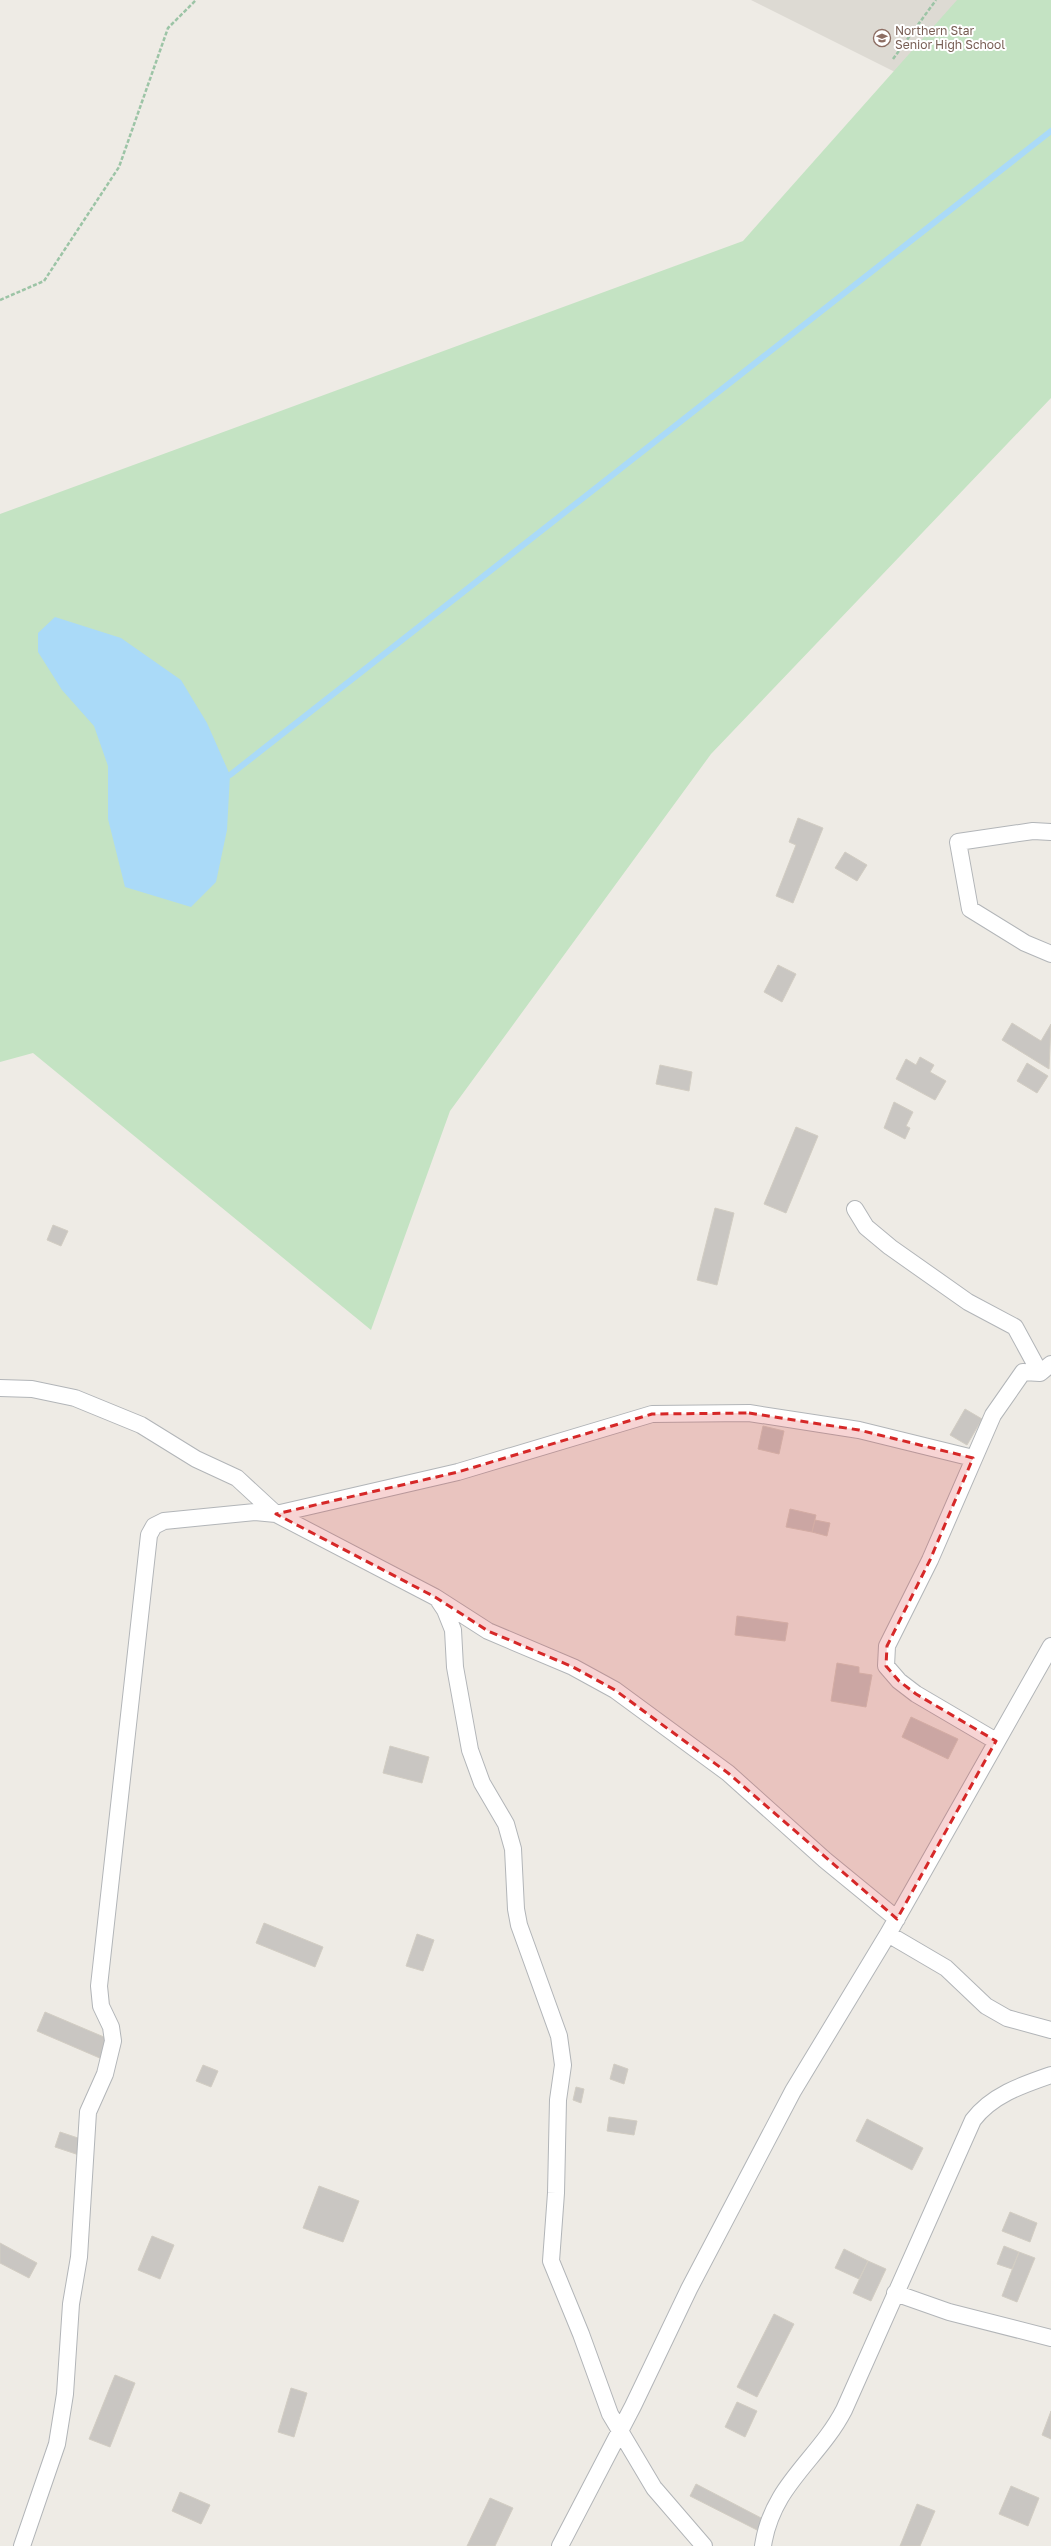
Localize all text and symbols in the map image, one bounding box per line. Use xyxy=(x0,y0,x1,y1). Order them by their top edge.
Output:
place label: Northern Star Senior High School xyxy=(895,23,1005,52)
school or university icon: Northern Star Senior High School xyxy=(872,28,892,48)

